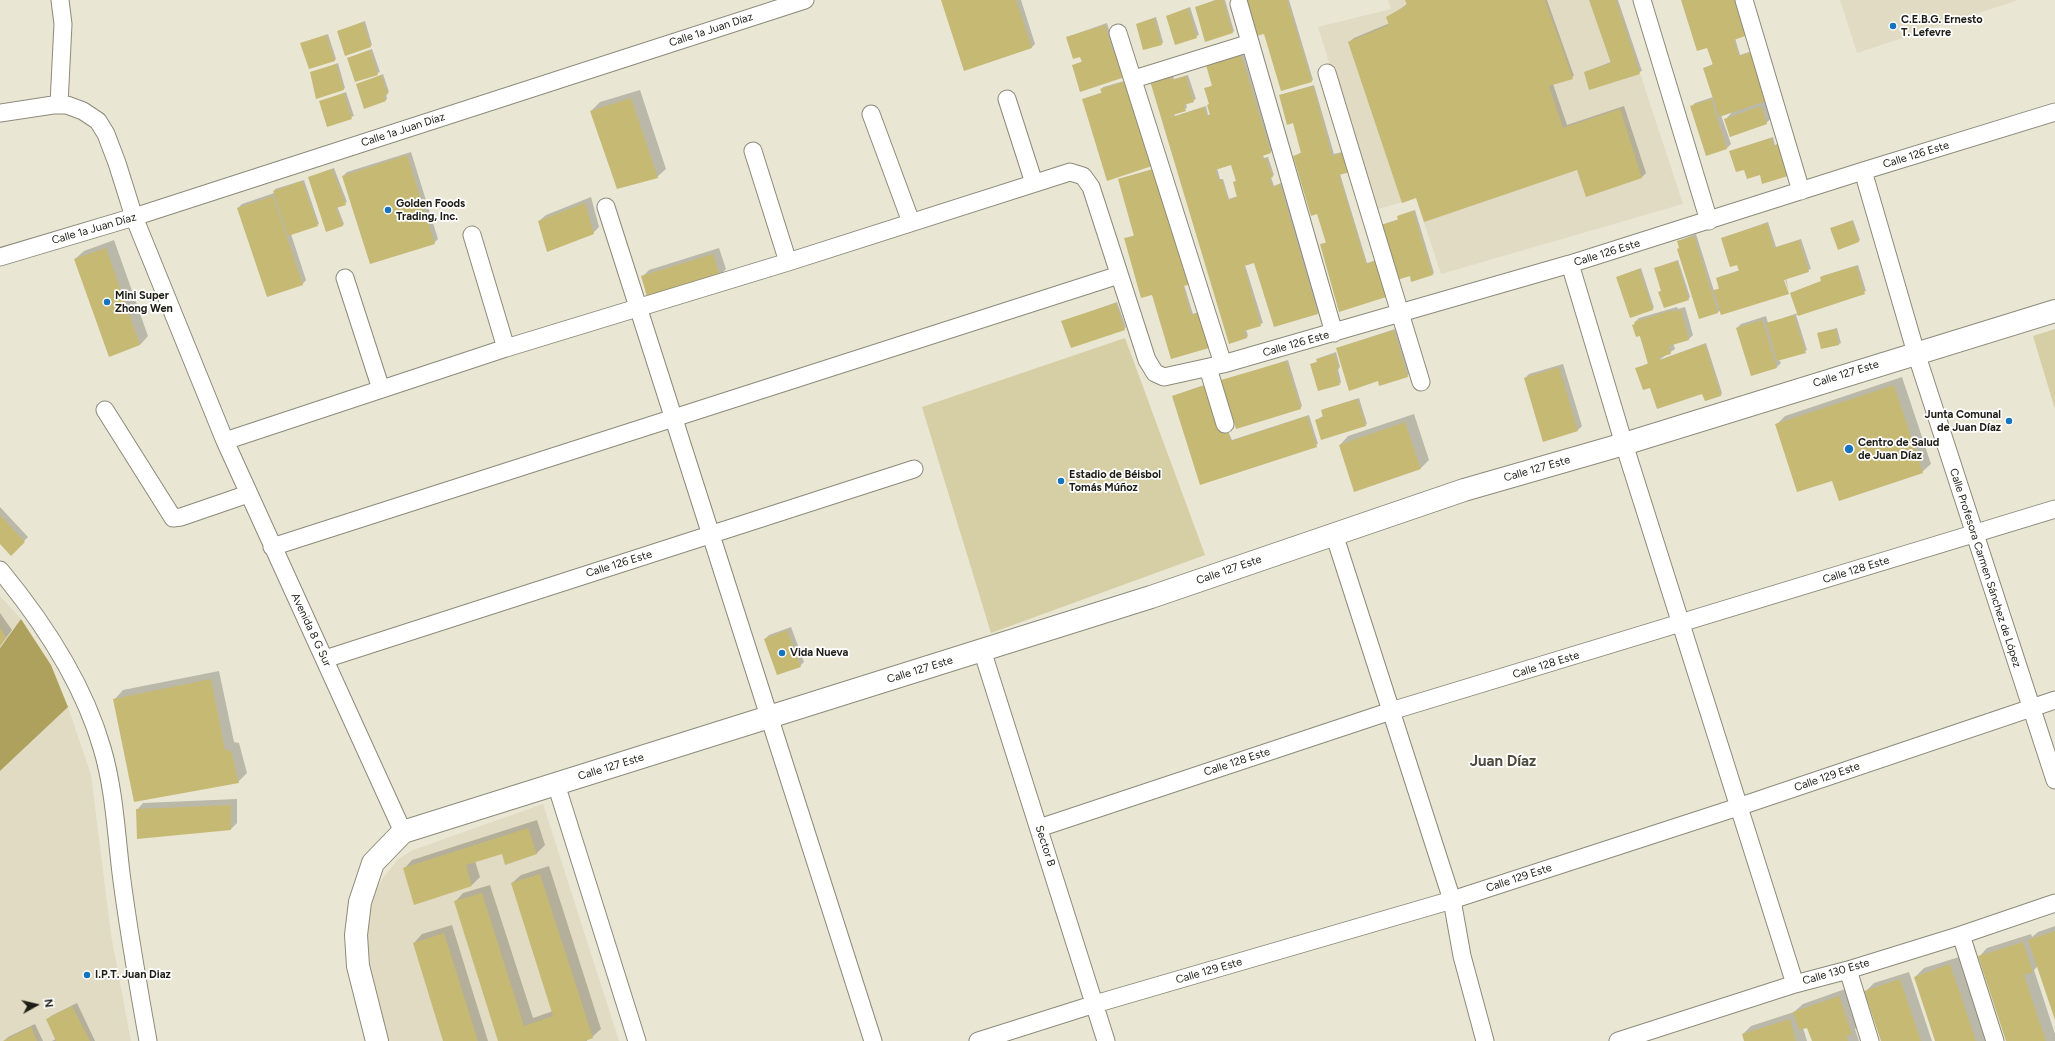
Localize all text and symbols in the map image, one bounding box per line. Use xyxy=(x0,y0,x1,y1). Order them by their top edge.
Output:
street label: Calle 1a Juan Díaz xyxy=(667,10,755,50)
place label: C.E.B.G. Ernesto T. Lefevre xyxy=(1901,13,1983,39)
marker: C.E.B.G. Ernesto T. Lefevre xyxy=(1888,21,1898,31)
street label: Calle 1a Juan Díaz xyxy=(359,110,447,150)
street label: Calle 126 Este xyxy=(1881,139,1951,171)
place label: Golden Foods Trading, Inc. xyxy=(396,197,465,223)
marker: Golden Foods Trading, Inc. xyxy=(383,205,393,215)
street label: Calle 1a Juan Díaz xyxy=(50,211,138,247)
street label: Calle 126 Este xyxy=(1572,237,1642,269)
place label: Mini Super Zhong Wen xyxy=(115,289,173,315)
marker: Mini Super Zhong Wen xyxy=(102,297,112,307)
street label: Calle 126 Este xyxy=(1261,328,1331,360)
street label: Calle 127 Este xyxy=(1811,358,1881,390)
place label: Junta Comunal de Juan Díaz xyxy=(1925,408,2001,434)
marker: Junta Comunal de Juan Díaz xyxy=(2004,416,2014,426)
place label: Centro de Salud de Juan Díaz xyxy=(1858,436,1939,462)
marker: Centro de Salud de Juan Díaz xyxy=(1843,443,1855,455)
street label: Calle 127 Este xyxy=(1502,453,1572,485)
street label: Calle Profesora Carmen Sánchez de López xyxy=(1947,467,2023,669)
place label: Estadio de Béisbol Tomás Múñoz xyxy=(1069,468,1161,494)
marker: Estadio de Béisbol Tomás Múñoz xyxy=(1056,476,1066,486)
street label: Calle 126 Este xyxy=(584,548,654,580)
street label: Calle 127 Este xyxy=(1195,553,1263,587)
street label: Calle 128 Este xyxy=(1821,554,1891,586)
street label: Avenida 8 G Sur xyxy=(288,591,334,669)
place label: Vida Nueva xyxy=(790,646,848,660)
marker: Vida Nueva xyxy=(777,648,787,658)
street label: Calle 128 Este xyxy=(1511,649,1581,681)
street label: Calle 127 Este xyxy=(885,654,955,686)
street label: Calle 128 Este xyxy=(1202,745,1272,779)
street label: Calle 127 Este xyxy=(576,751,646,783)
district label: Juan Díaz xyxy=(1470,753,1536,771)
street label: Calle 129 Este xyxy=(1792,760,1862,794)
street label: Sector B xyxy=(1032,824,1058,868)
street label: Calle 129 Este xyxy=(1484,861,1554,895)
street label: Calle 129 Este xyxy=(1174,955,1244,987)
street label: Calle 130 Este xyxy=(1801,956,1871,988)
place label: I.P.T. Juan Diaz xyxy=(95,968,171,982)
marker: I.P.T. Juan Diaz xyxy=(82,970,92,980)
north arrow xyxy=(16,985,56,1025)
text: N xyxy=(41,998,55,1008)

